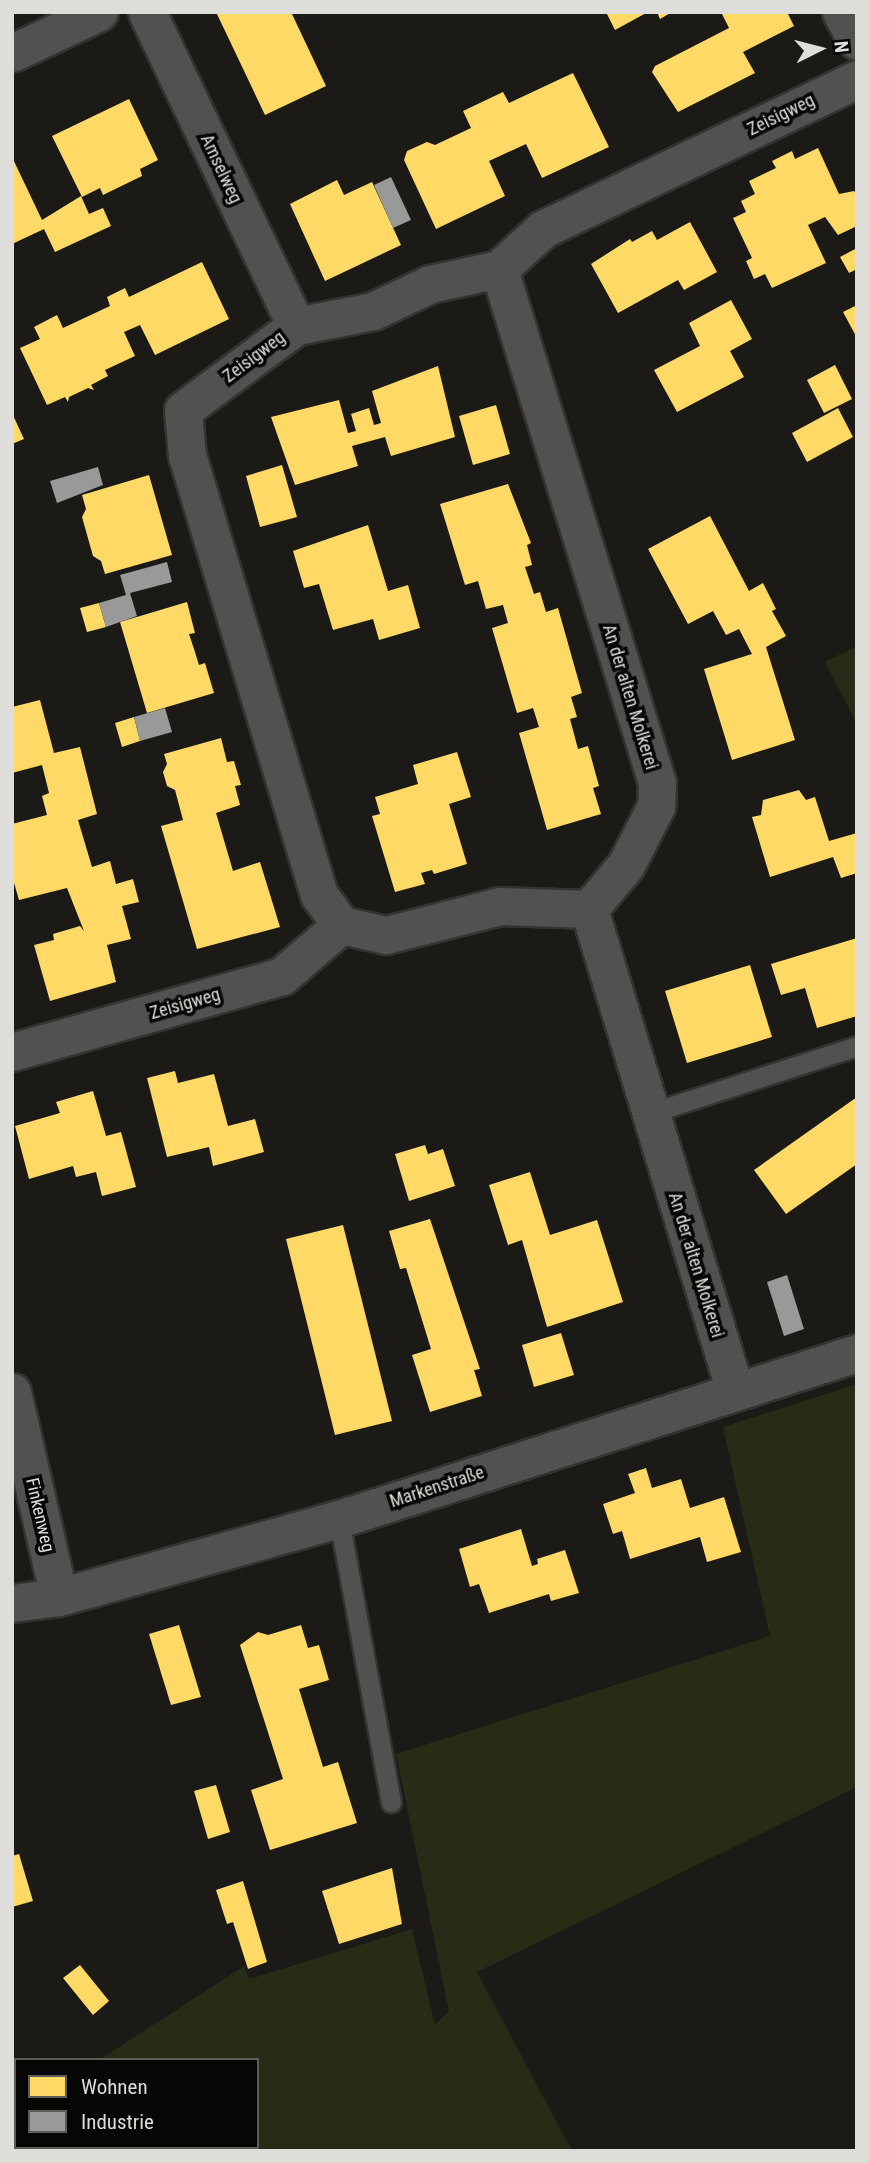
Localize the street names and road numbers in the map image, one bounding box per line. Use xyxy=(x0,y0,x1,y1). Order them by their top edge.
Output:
street label: Zeisigweg xyxy=(744,90,818,140)
street label: Amselweg xyxy=(196,131,246,207)
street label: Zeisigweg xyxy=(219,327,289,387)
street label: An der alten Molkerei xyxy=(598,622,662,772)
street label: Zeisigweg xyxy=(147,984,223,1024)
street label: An der alten Molkerei xyxy=(664,1190,728,1340)
street label: Markenstraße xyxy=(387,1462,487,1512)
street label: Finkenweg xyxy=(21,1476,59,1554)

